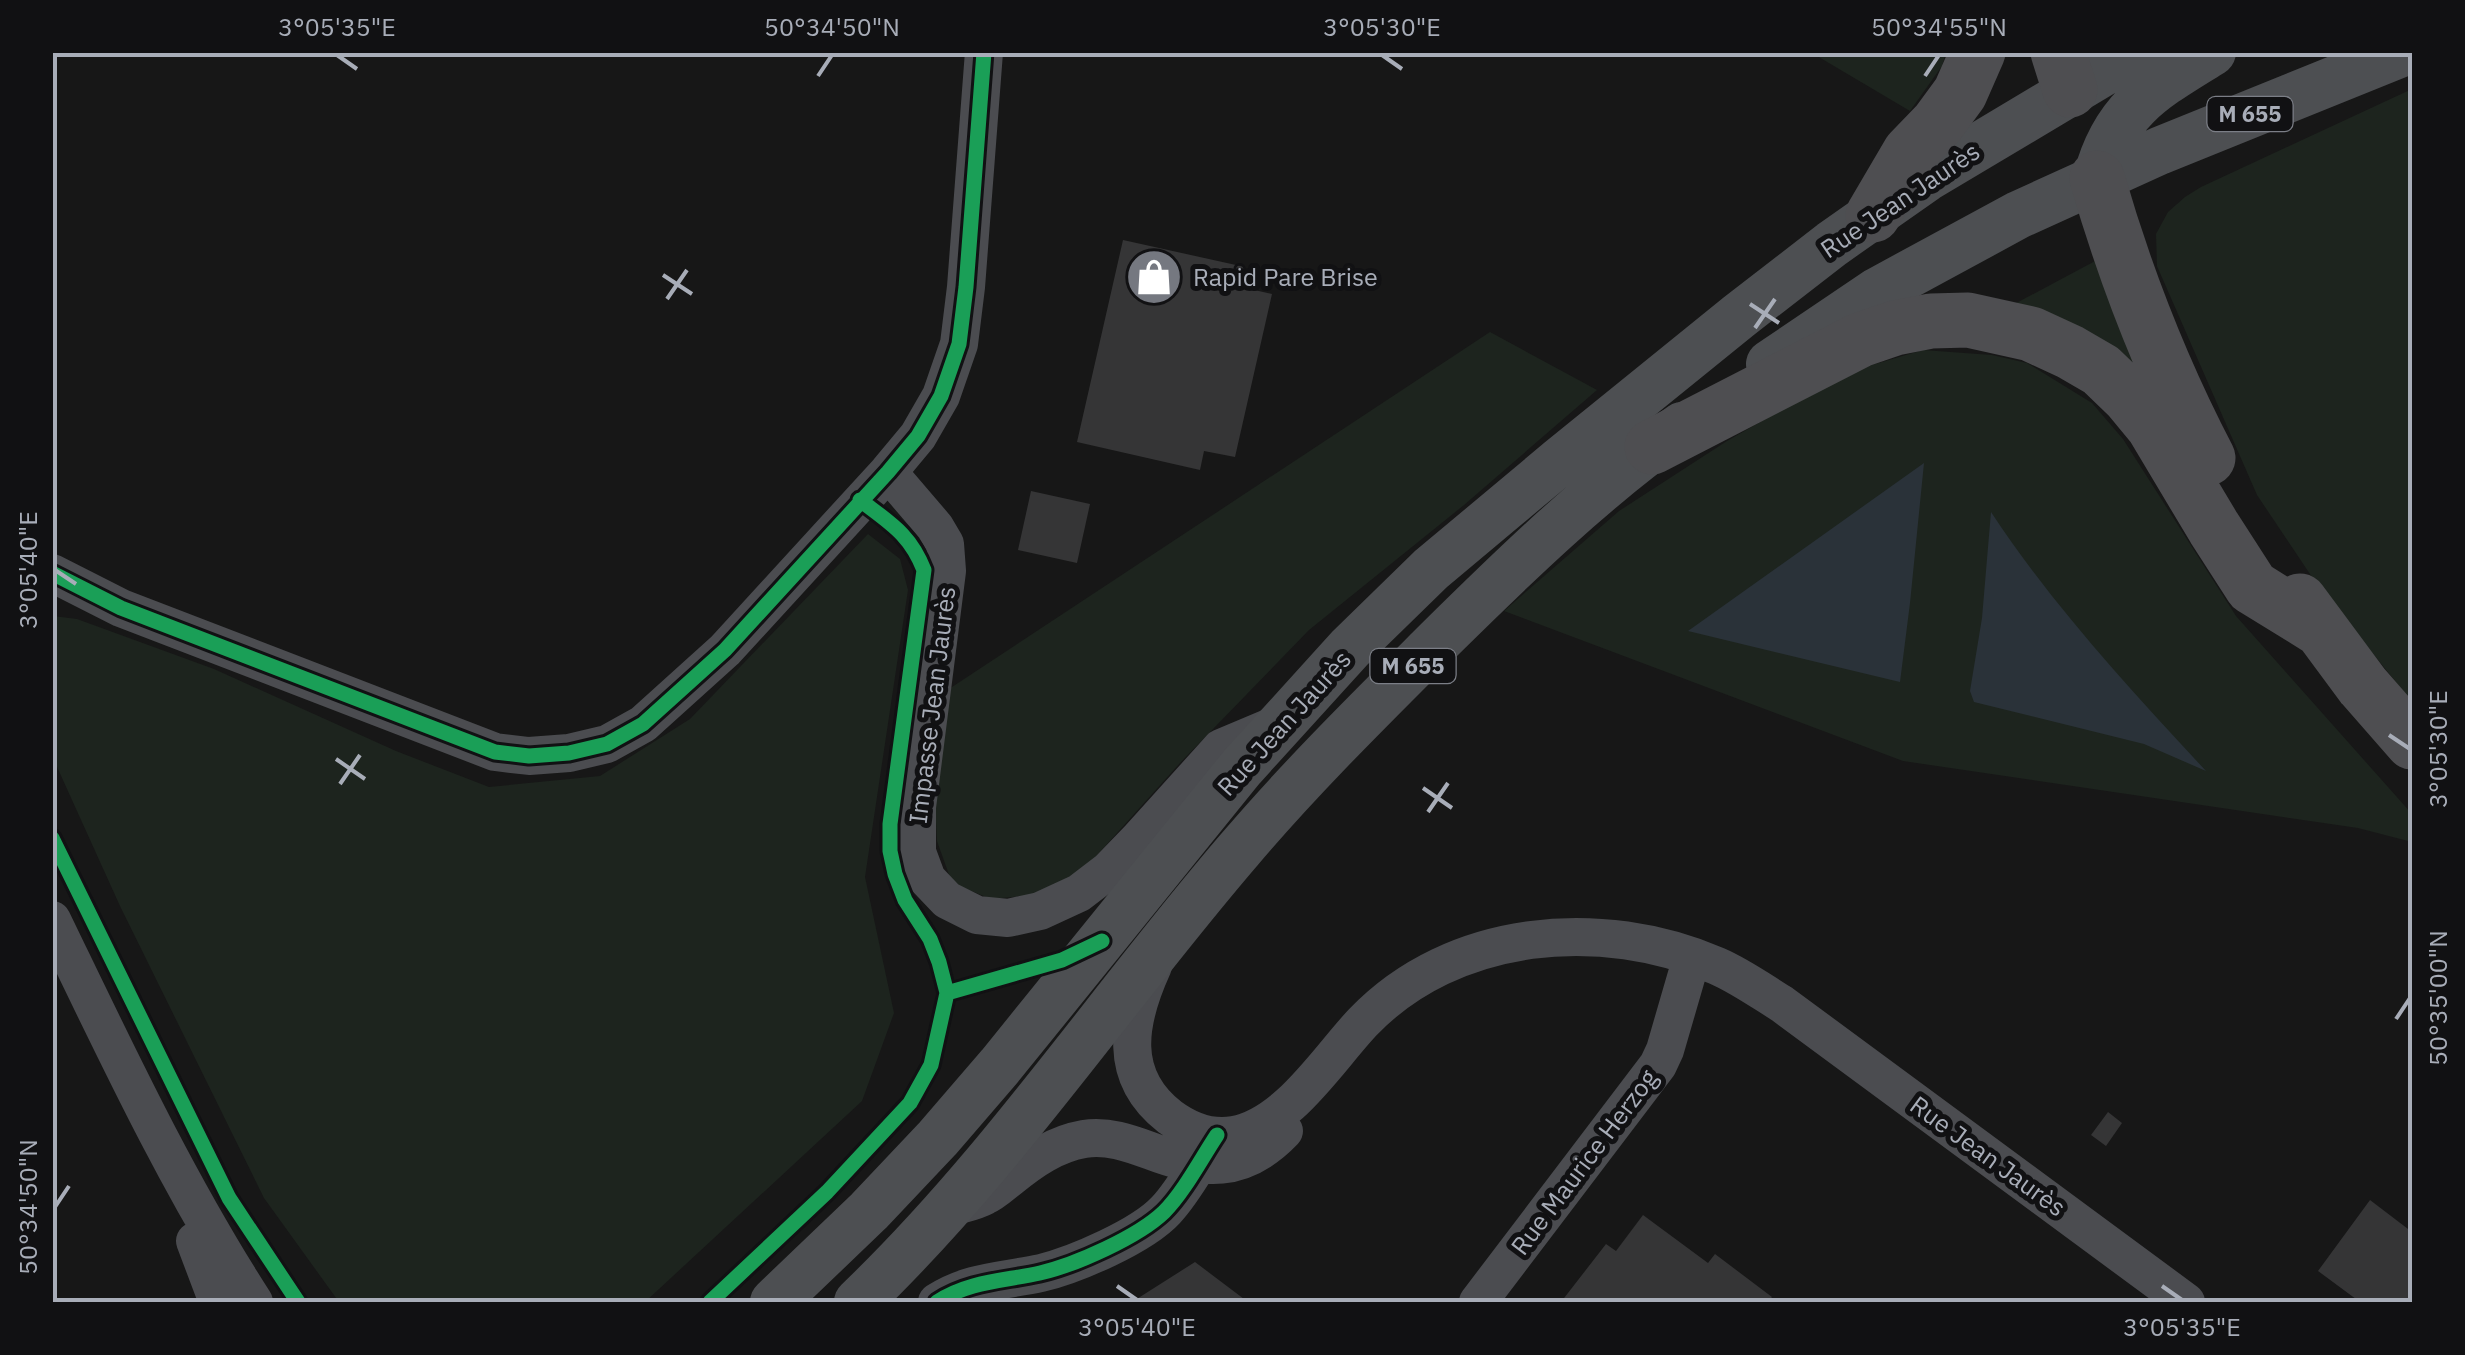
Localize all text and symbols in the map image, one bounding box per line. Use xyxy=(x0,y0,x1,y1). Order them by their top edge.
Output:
text: 3°05'35"E xyxy=(278,10,396,43)
text: 50°34'50"N xyxy=(764,10,900,43)
text: 3°05'30"E xyxy=(1323,10,1441,43)
text: 50°34'55"N xyxy=(1871,10,2007,43)
road number: M 655 xyxy=(2208,97,2292,131)
street label: Rue Jean Jaurès xyxy=(1814,134,1986,265)
shop icon: Rapid Pare Brise xyxy=(1124,247,1184,307)
place label: Rapid Pare Brise xyxy=(1193,260,1378,293)
text: 3°05'40"E xyxy=(11,511,44,629)
street label: Impasse Jean Jaurès xyxy=(901,584,962,825)
street label: Rue Jean Jaurès xyxy=(1209,643,1358,802)
road number: M 655 xyxy=(1370,649,1456,683)
text: 3°05'30"E xyxy=(2421,690,2454,808)
text: 50°35'00"N xyxy=(2421,930,2454,1066)
street label: Rue Maurice Herzog xyxy=(1503,1062,1664,1261)
street label: Rue Jean Jaurès xyxy=(1904,1088,2073,1223)
text: 50°34'50"N xyxy=(11,1139,44,1275)
text: 3°05'40"E xyxy=(1078,1310,1196,1343)
text: 3°05'35"E xyxy=(2123,1310,2241,1343)

